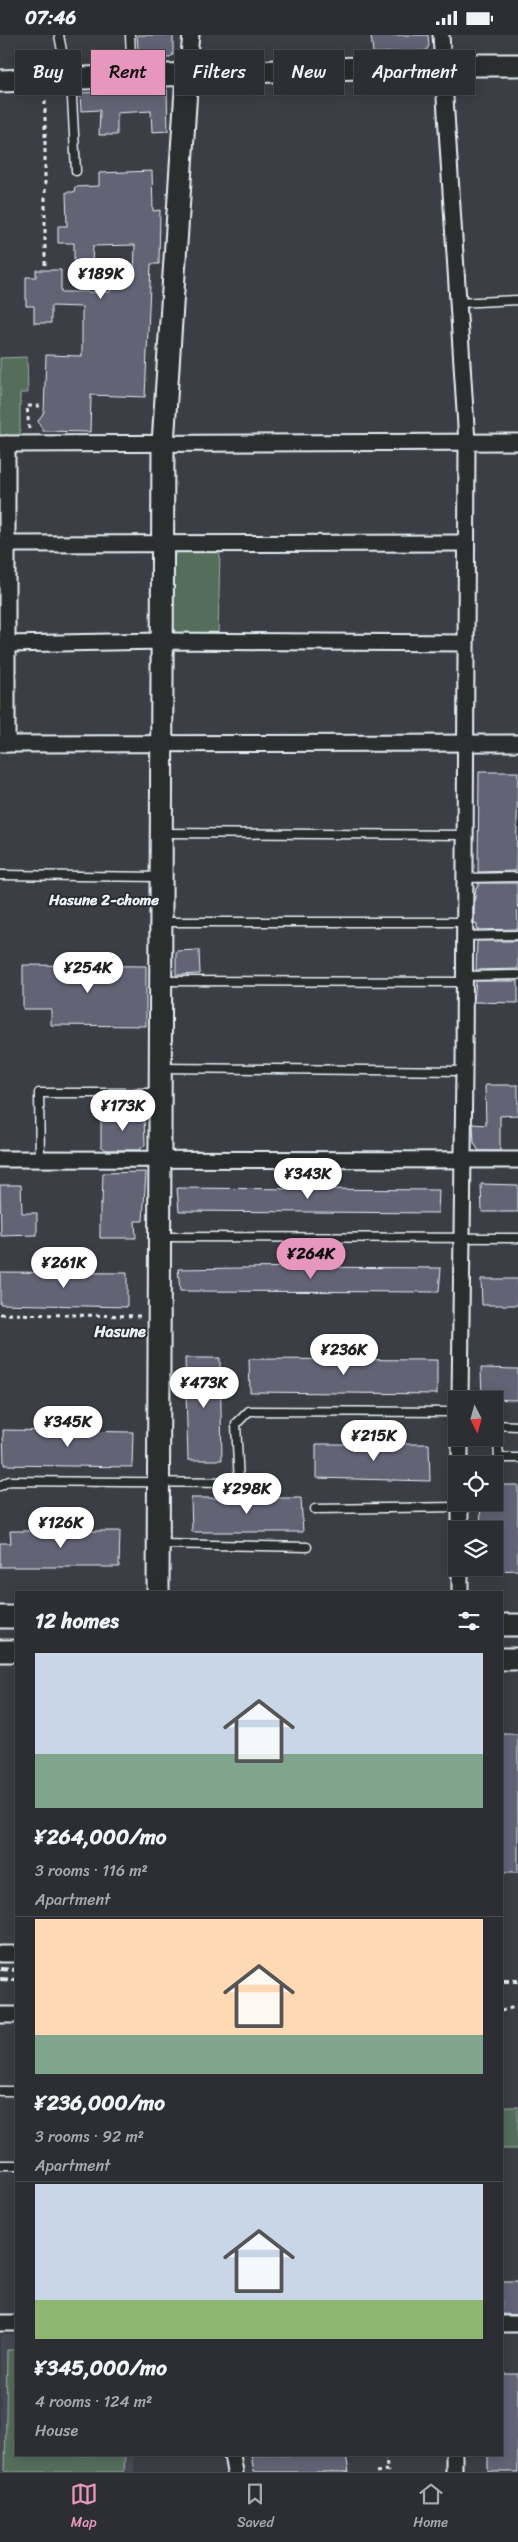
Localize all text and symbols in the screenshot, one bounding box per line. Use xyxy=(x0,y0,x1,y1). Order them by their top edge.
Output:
text: 07:46 xyxy=(25,1,76,34)
chip: Buy xyxy=(15,50,81,95)
chip: Rent xyxy=(91,50,165,95)
chip: Filters xyxy=(175,50,264,95)
chip: New xyxy=(274,50,344,95)
chip: Apartment xyxy=(354,50,475,95)
pin: ¥189K xyxy=(66,257,136,300)
text: ¥189K xyxy=(79,259,123,288)
district label: Hasune 2-chome xyxy=(48,887,159,913)
pin: ¥254K xyxy=(53,951,123,994)
text: ¥254K xyxy=(64,953,112,982)
pin: ¥173K xyxy=(88,1089,158,1132)
text: ¥173K xyxy=(101,1091,145,1120)
pin: ¥343K xyxy=(273,1157,343,1200)
text: ¥343K xyxy=(285,1159,331,1188)
pin: ¥264K xyxy=(276,1237,346,1280)
text: ¥264K xyxy=(288,1239,334,1268)
pin: ¥261K xyxy=(29,1247,99,1289)
text: ¥261K xyxy=(42,1248,86,1277)
district label: Hasune xyxy=(93,1317,146,1346)
pin: ¥236K xyxy=(309,1333,379,1376)
text: ¥236K xyxy=(321,1335,367,1364)
pin: ¥473K xyxy=(169,1367,239,1409)
text: ¥473K xyxy=(181,1368,227,1397)
north arrow xyxy=(448,1391,502,1446)
map controls xyxy=(448,1391,503,1576)
pin: ¥345K xyxy=(33,1405,103,1448)
text: ¥345K xyxy=(44,1407,92,1436)
pin: ¥215K xyxy=(339,1419,409,1462)
text: ¥215K xyxy=(352,1421,396,1450)
button: locate xyxy=(448,1456,503,1511)
pin: ¥298K xyxy=(212,1473,282,1515)
text: ¥298K xyxy=(223,1474,271,1503)
pin: ¥126K xyxy=(26,1507,96,1549)
text: ¥126K xyxy=(39,1508,83,1537)
button: layers xyxy=(448,1521,503,1576)
text: 12 homes xyxy=(35,1602,119,1640)
icon: filters xyxy=(455,1607,483,1635)
icon: home xyxy=(214,1686,304,1776)
text: ¥264,000/mo xyxy=(35,1818,167,1856)
text: 3 rooms · 116 m² xyxy=(35,1856,148,1885)
text: Apartment xyxy=(35,1885,111,1914)
icon: home xyxy=(214,1951,304,2041)
text: ¥236,000/mo xyxy=(35,2084,165,2122)
text: 3 rooms · 92 m² xyxy=(35,2122,144,2151)
text: Apartment xyxy=(35,2151,111,2180)
icon: home xyxy=(214,2216,304,2306)
text: ¥345,000/mo xyxy=(35,2349,167,2387)
text: 4 rooms · 124 m² xyxy=(35,2387,152,2416)
text: House xyxy=(35,2416,78,2445)
tab: Map xyxy=(70,2480,98,2535)
tab: Saved xyxy=(237,2480,274,2535)
tab: Home xyxy=(413,2480,448,2535)

